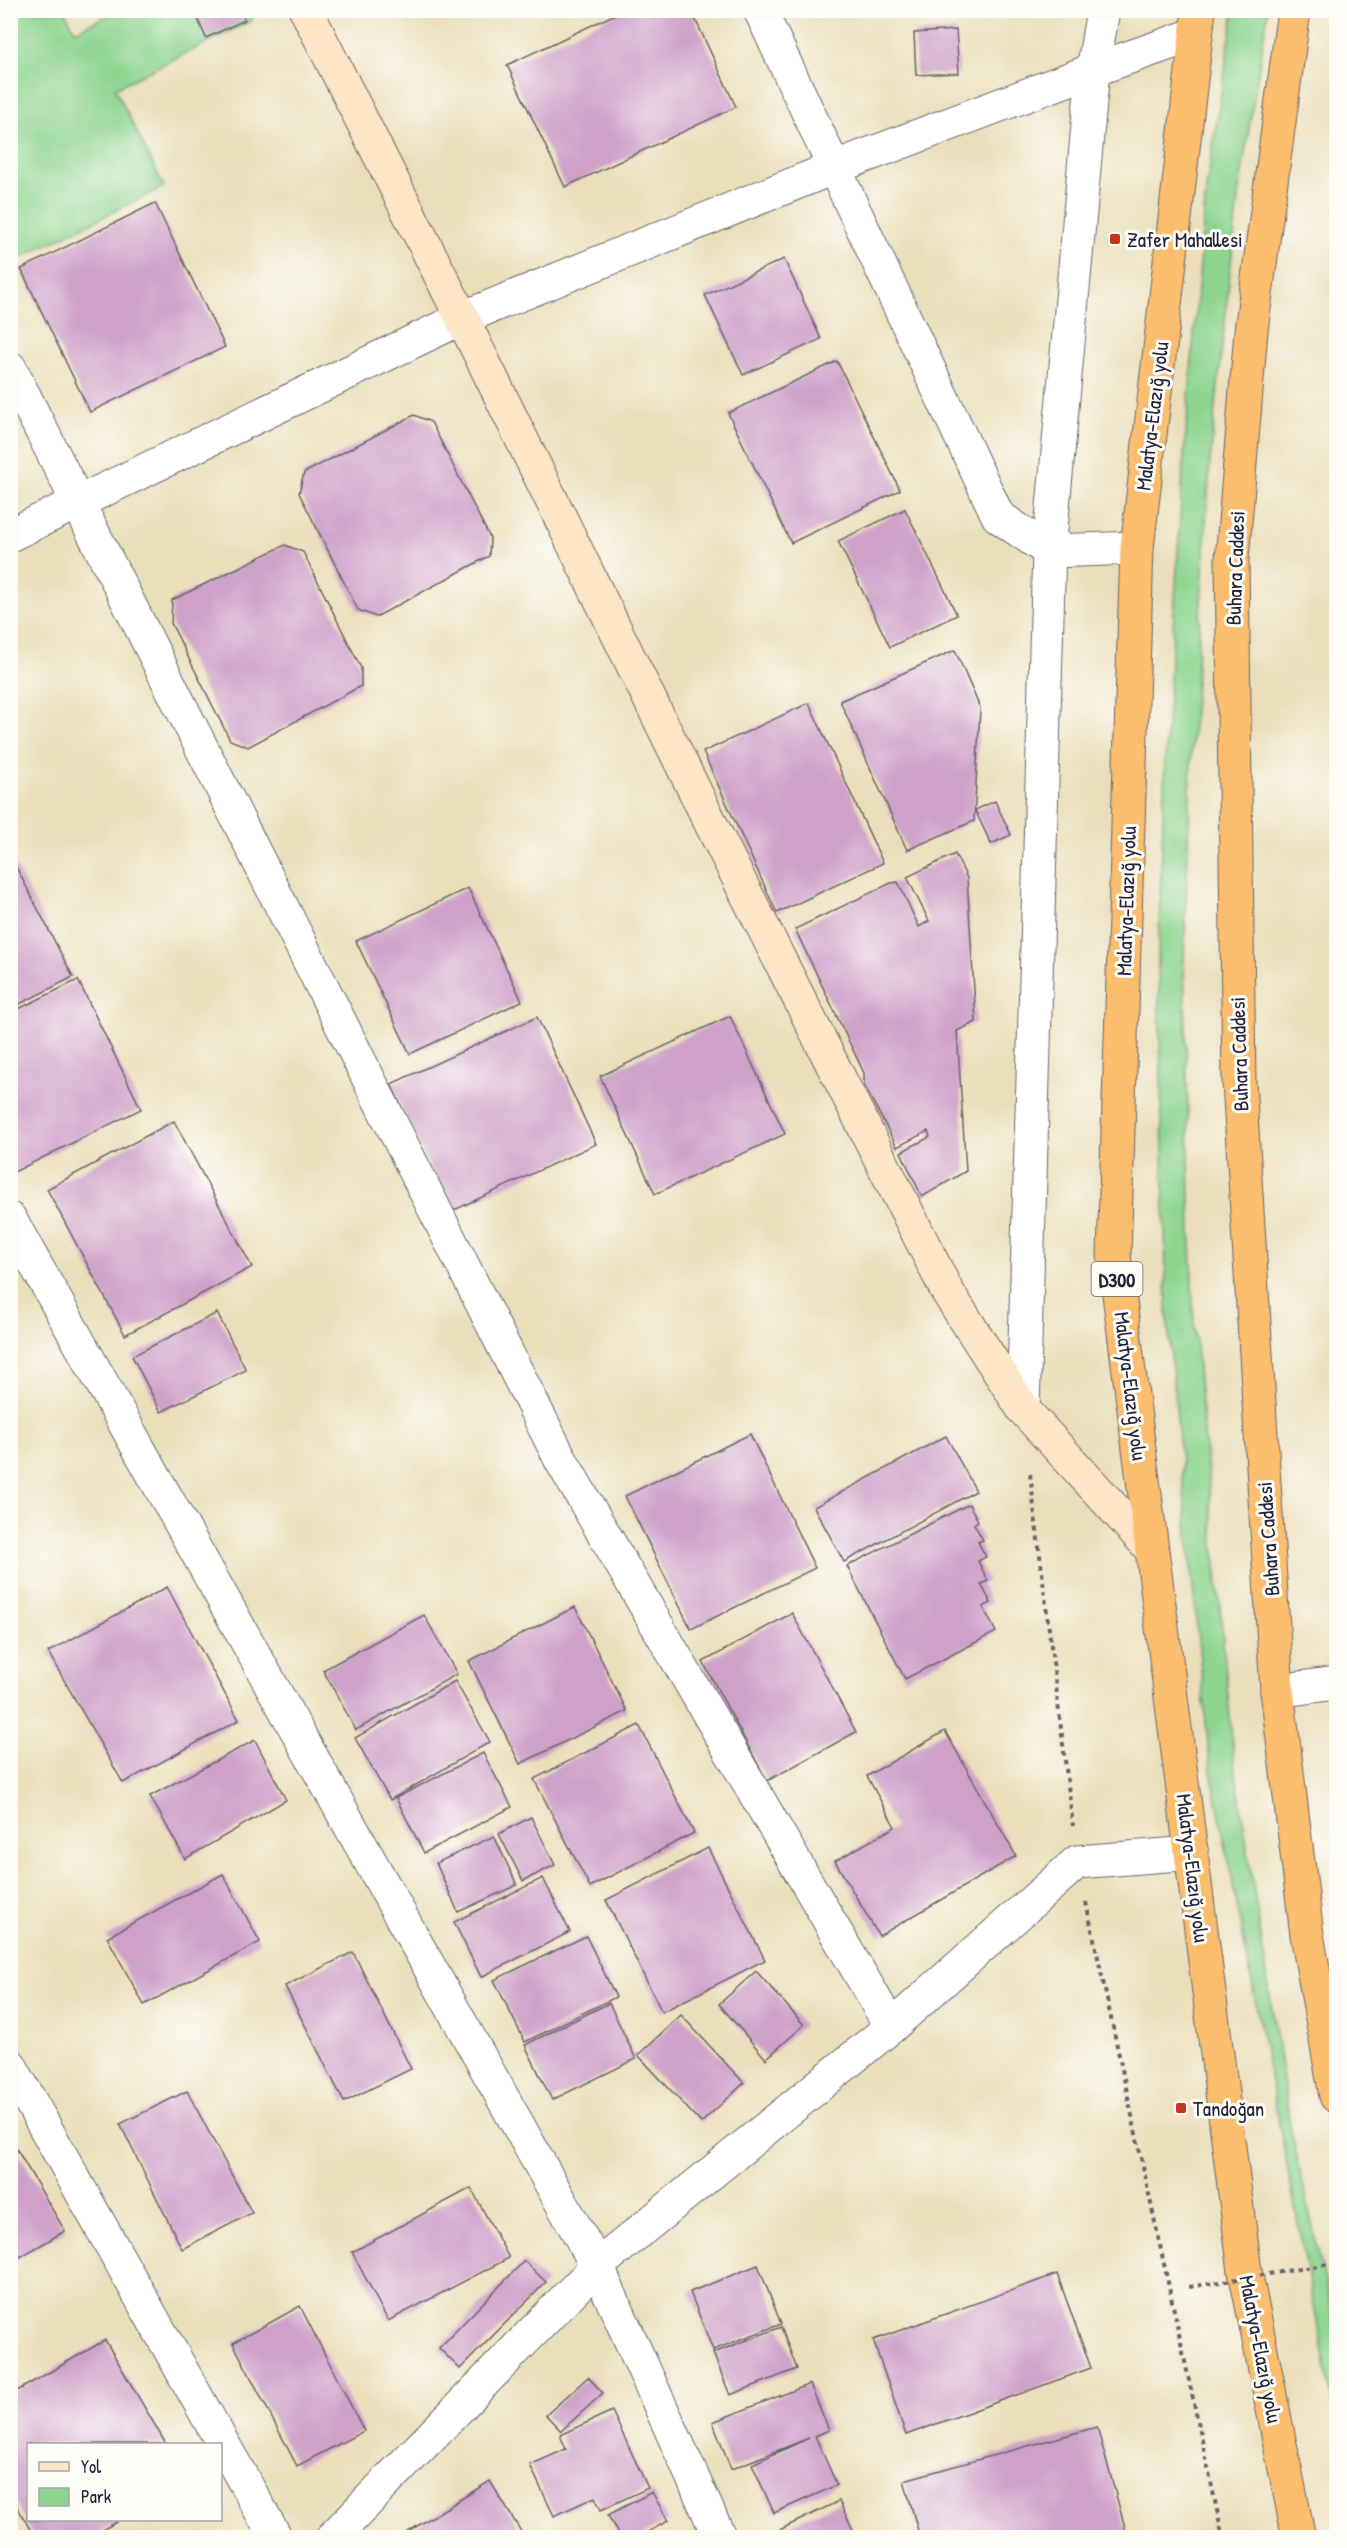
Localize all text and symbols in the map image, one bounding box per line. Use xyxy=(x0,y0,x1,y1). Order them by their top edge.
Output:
place label: Zafer Mahallesi xyxy=(1127,225,1243,254)
marker: Zafer Mahallesi xyxy=(1108,232,1122,246)
street label: Malatya-Elazığ yolu xyxy=(1128,339,1176,492)
street label: Buhara Caddesi xyxy=(1219,510,1251,626)
street label: Malatya-Elazığ yolu xyxy=(1109,825,1143,976)
street label: Buhara Caddesi xyxy=(1223,996,1255,1112)
road number: D300 xyxy=(1092,1262,1142,1296)
street label: Malatya-Elazığ yolu xyxy=(1107,1310,1155,1463)
street label: Buhara Caddesi xyxy=(1250,1481,1286,1597)
street label: Malatya-Elazığ yolu xyxy=(1169,1792,1217,1945)
place label: Tandoğan xyxy=(1193,2094,1264,2123)
marker: Tandoğan xyxy=(1174,2101,1188,2115)
street label: Malatya-Elazığ yolu xyxy=(1232,2273,1290,2426)
legend xyxy=(27,2443,222,2521)
text: Yol xyxy=(81,2454,101,2479)
text: Park xyxy=(81,2484,112,2509)

